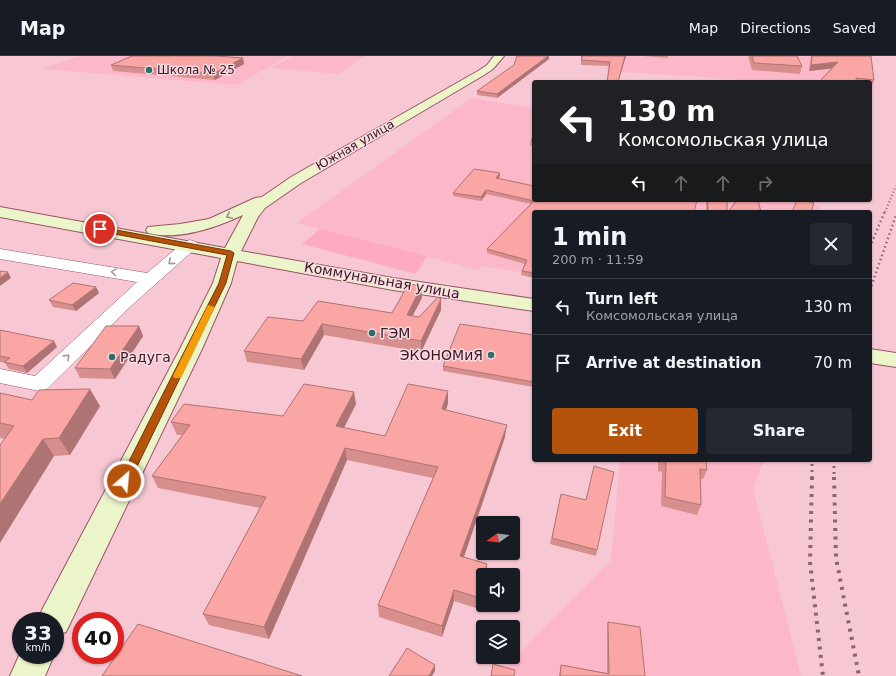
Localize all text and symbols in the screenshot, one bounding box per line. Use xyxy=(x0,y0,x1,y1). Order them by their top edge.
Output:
text: Map xyxy=(20,17,65,39)
text: Map xyxy=(689,20,718,36)
text: Directions xyxy=(740,20,811,36)
text: Saved xyxy=(833,20,876,36)
place label: Школа № 25 xyxy=(157,63,235,77)
marker: Школа № 25 xyxy=(144,65,154,75)
text: 130 m xyxy=(618,95,715,128)
icon: left xyxy=(552,96,604,148)
street label: Южная улица xyxy=(313,117,397,173)
text: Комсомольская улица xyxy=(618,129,828,150)
icon: left xyxy=(628,172,650,194)
icon: ahead xyxy=(670,172,692,194)
icon: ahead xyxy=(712,172,734,194)
icon: right xyxy=(754,172,776,194)
pin xyxy=(83,212,117,246)
one-way arrow xyxy=(226,212,233,220)
icon: arrive xyxy=(89,218,111,240)
text: 1 min xyxy=(552,223,627,251)
button: close xyxy=(810,223,852,265)
text: 200 m · 11:59 xyxy=(552,252,643,267)
one-way arrow xyxy=(168,257,176,264)
street label: Коммунальная улица xyxy=(303,258,461,302)
one-way arrow xyxy=(111,269,117,277)
text: Turn left xyxy=(586,290,658,308)
icon: left xyxy=(552,296,574,318)
text: 130 m xyxy=(804,298,852,316)
text: Комсомольская улица xyxy=(586,308,738,323)
place label: ГЭМ xyxy=(380,325,410,341)
marker: ГЭМ xyxy=(367,328,377,338)
place label: ЭКОНОМиЯ xyxy=(400,347,483,363)
place label: Радуга xyxy=(120,349,171,365)
marker: ЭКОНОМиЯ xyxy=(486,350,496,360)
marker: Радуга xyxy=(107,352,117,362)
icon: arrive xyxy=(552,352,574,374)
one-way arrow xyxy=(62,354,70,362)
text: Arrive at destination xyxy=(586,354,761,372)
text: 70 m xyxy=(814,354,852,372)
button: Exit xyxy=(552,408,698,454)
button: Share xyxy=(706,408,852,454)
position arrow xyxy=(103,460,145,502)
north arrow xyxy=(476,516,520,560)
map controls xyxy=(476,516,520,664)
button: sound xyxy=(476,568,520,612)
speed limit sign: 40 xyxy=(72,612,124,664)
button: layers xyxy=(476,620,520,664)
text: 33 xyxy=(24,621,52,645)
text: km/h xyxy=(25,642,51,653)

